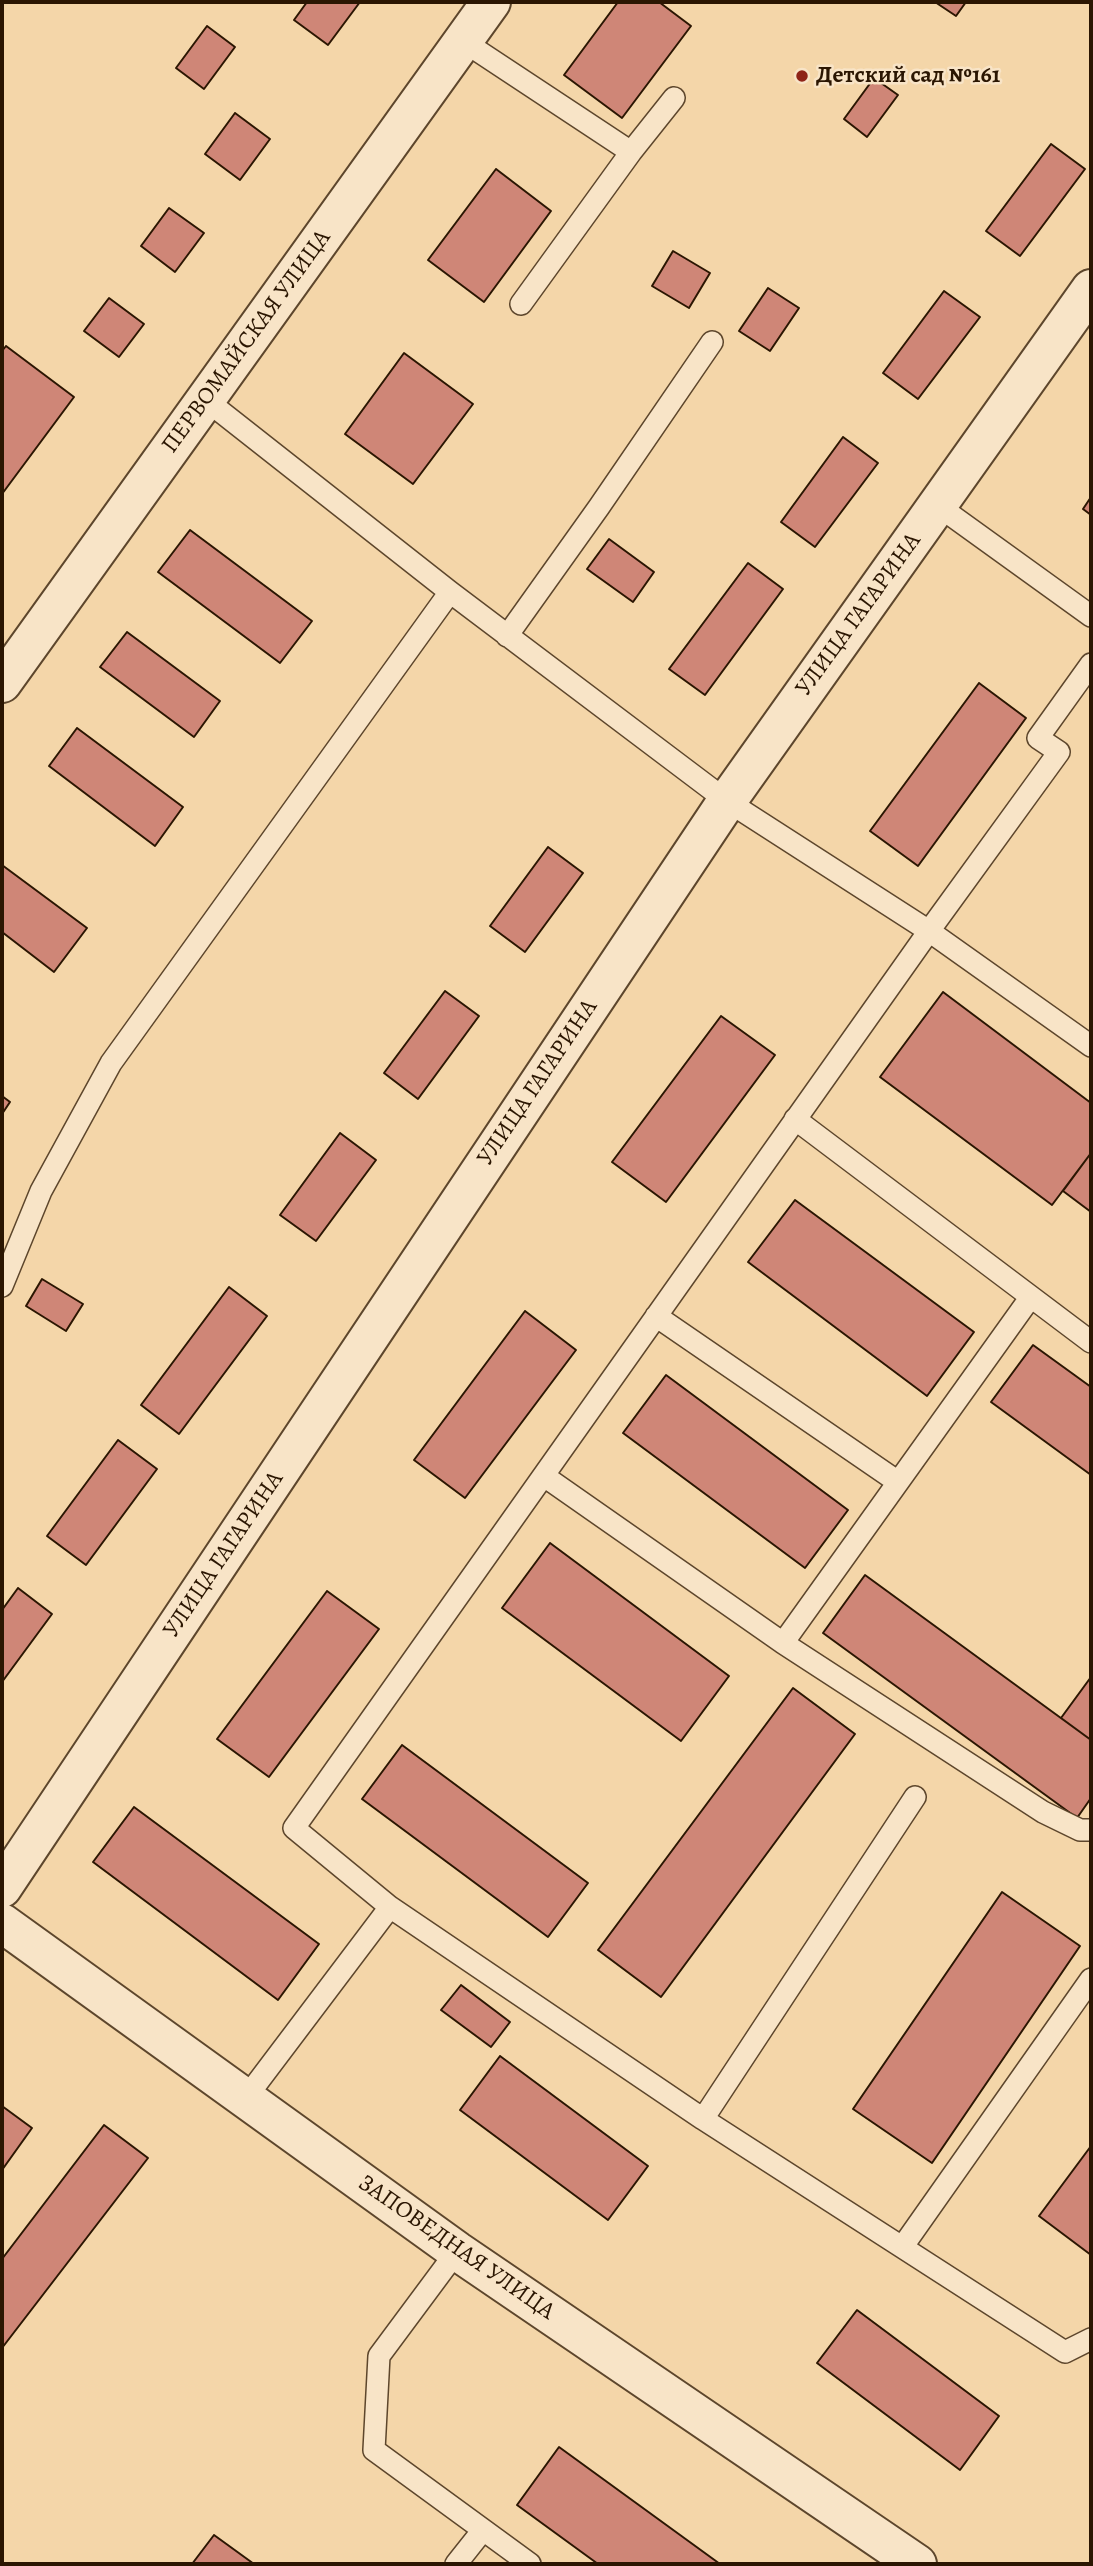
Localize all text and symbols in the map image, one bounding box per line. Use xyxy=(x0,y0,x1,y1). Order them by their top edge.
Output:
place label: Детский сад №161 xyxy=(816,62,1000,90)
marker: Детский сад №161 xyxy=(794,68,810,84)
street label: ПЕРВОМАЙСКАЯ УЛИЦА xyxy=(156,225,338,459)
street label: УЛИЦА ГАГАРИНА xyxy=(790,528,928,702)
street label: УЛИЦА ГАГАРИНА xyxy=(472,994,604,1172)
street label: УЛИЦА ГАГАРИНА xyxy=(158,1466,290,1644)
street label: ЗАПОВЕДНАЯ УЛИЦА xyxy=(352,2169,560,2327)

